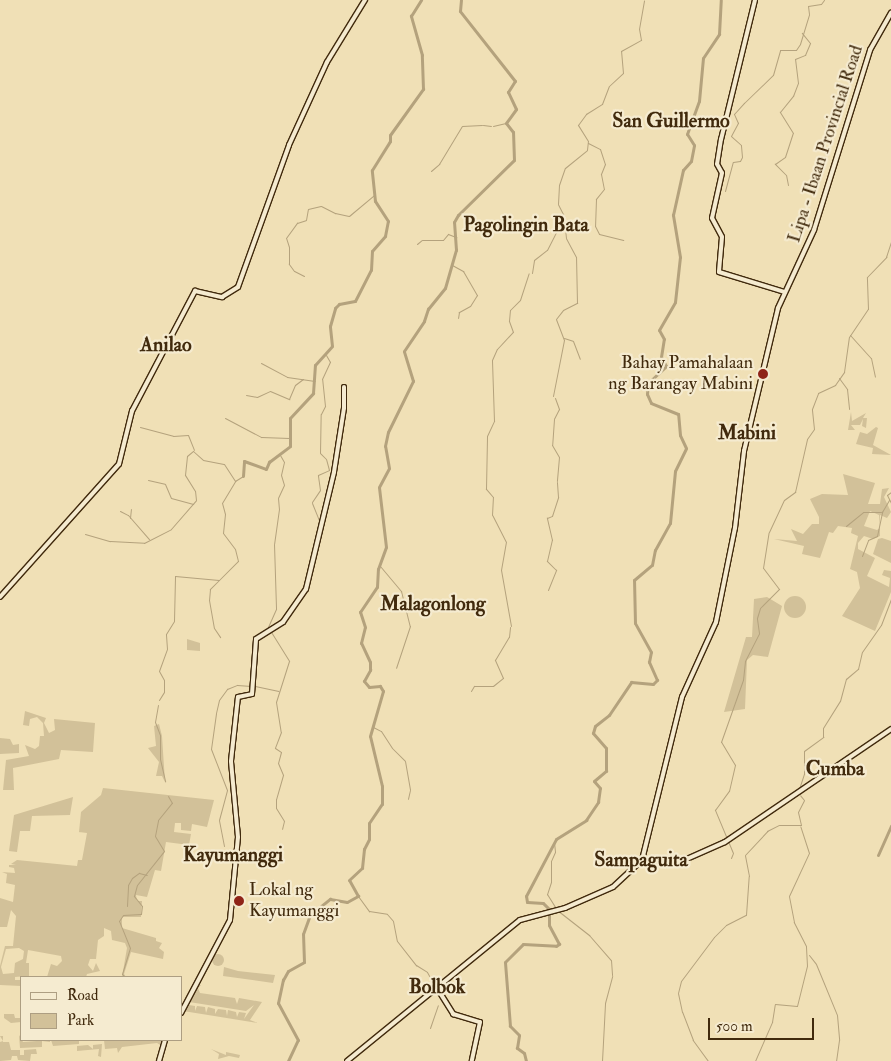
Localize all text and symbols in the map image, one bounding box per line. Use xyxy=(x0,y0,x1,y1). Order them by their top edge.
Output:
street label: Lipa - Ibaan Provincial Road xyxy=(784,43,868,245)
district label: San Guillermo xyxy=(612,108,730,132)
district label: Pagolingin Bata xyxy=(463,212,589,236)
district label: Anilao xyxy=(140,332,192,356)
place label: Bahay Pamahalaan ng Barangay Mabini xyxy=(608,353,753,396)
marker: Bahay Pamahalaan ng Barangay Mabini xyxy=(757,368,769,380)
district label: Mabini xyxy=(718,420,776,444)
district label: Malagonlong xyxy=(380,591,486,615)
district label: Cumba xyxy=(806,756,864,780)
district label: Kayumanggi xyxy=(183,842,283,866)
district label: Sampaguita xyxy=(594,847,688,871)
place label: Lokal ng Kayumanggi xyxy=(249,880,339,922)
marker: Lokal ng Kayumanggi xyxy=(233,895,245,907)
district label: Bolbok xyxy=(409,974,465,998)
legend xyxy=(20,976,182,1041)
text: Road xyxy=(67,986,98,1005)
scale bar xyxy=(711,1008,817,1040)
text: Park xyxy=(67,1011,94,1030)
text: 500 m xyxy=(716,1017,753,1036)

